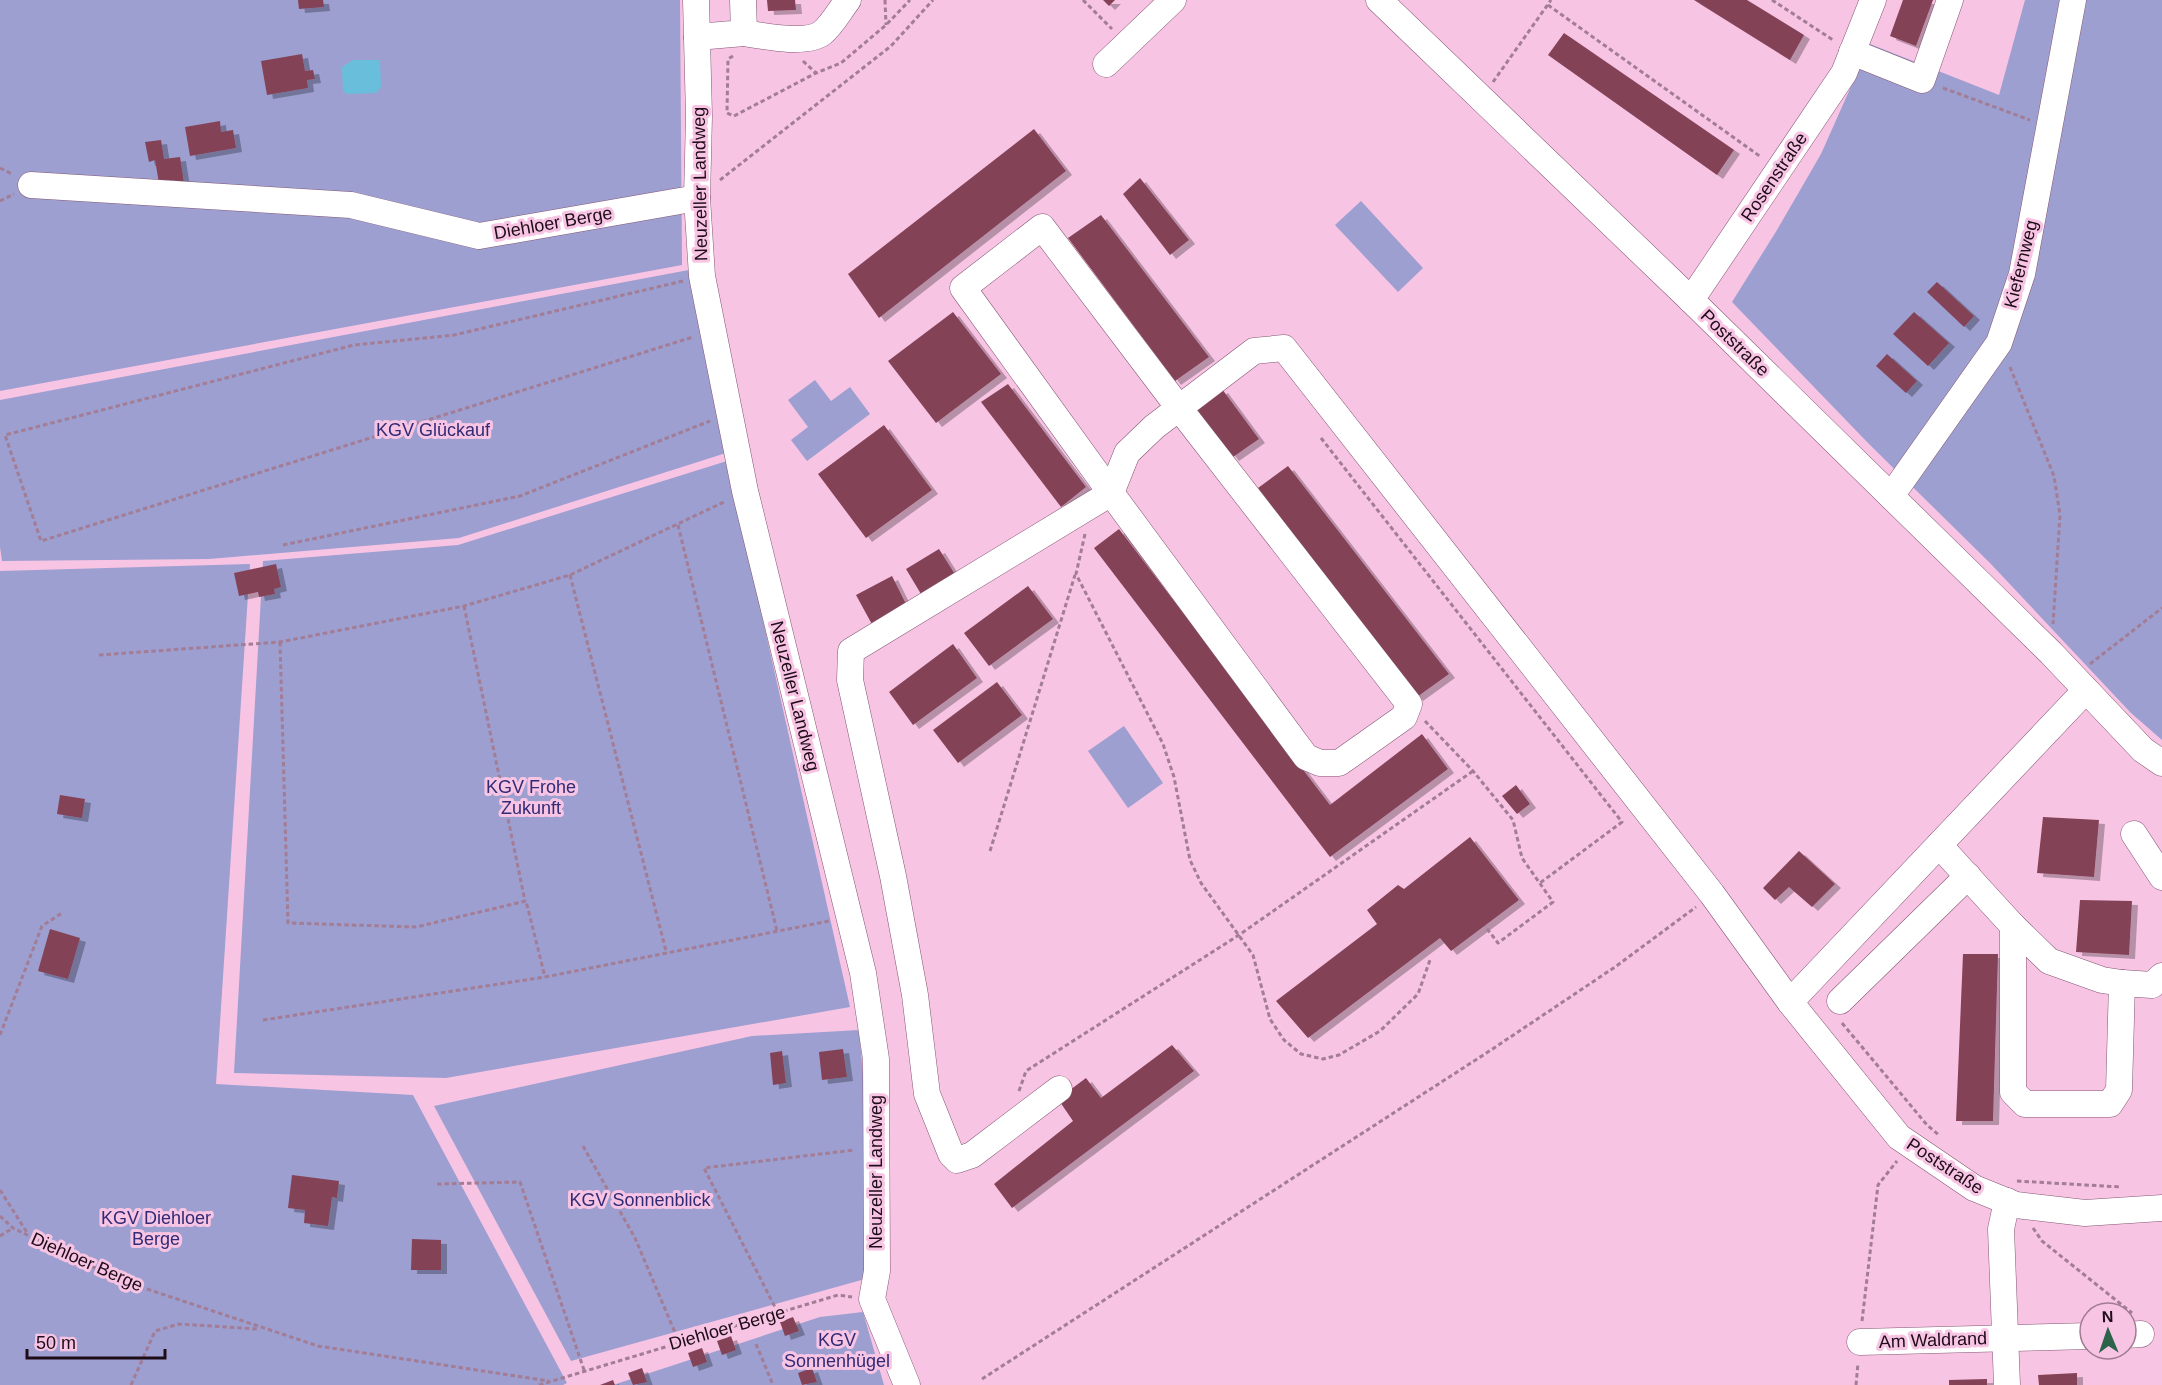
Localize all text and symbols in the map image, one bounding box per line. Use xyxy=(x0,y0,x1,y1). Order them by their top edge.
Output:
street label: Neuzeller Landweg xyxy=(689,107,711,261)
street label: Rosenstraße xyxy=(1737,129,1811,225)
street label: Diehloer Berge xyxy=(492,203,614,243)
street label: Kiefernweg xyxy=(2000,218,2042,310)
street label: Poststraße xyxy=(1697,306,1773,380)
park label: KGV Glückauf xyxy=(376,420,491,440)
street label: Neuzeller Landweg xyxy=(767,619,823,773)
park label: KGV Frohe Zukunft xyxy=(486,777,576,818)
street label: Neuzeller Landweg xyxy=(866,1095,886,1249)
street label: Poststraße xyxy=(1903,1134,1987,1198)
park label: KGV Sonnenblick xyxy=(569,1190,712,1210)
park label: KGV Diehloer Berge xyxy=(101,1208,211,1249)
street label: Diehloer Berge xyxy=(28,1228,146,1296)
north arrow xyxy=(2078,1301,2138,1361)
street label: Diehloer Berge xyxy=(667,1302,787,1354)
text: N xyxy=(2101,1308,2114,1325)
scale bar xyxy=(27,1322,165,1360)
street label: Am Waldrand xyxy=(1878,1328,1988,1352)
park label: KGV Sonnenhügel xyxy=(784,1330,890,1371)
text: 50 m xyxy=(36,1333,76,1353)

